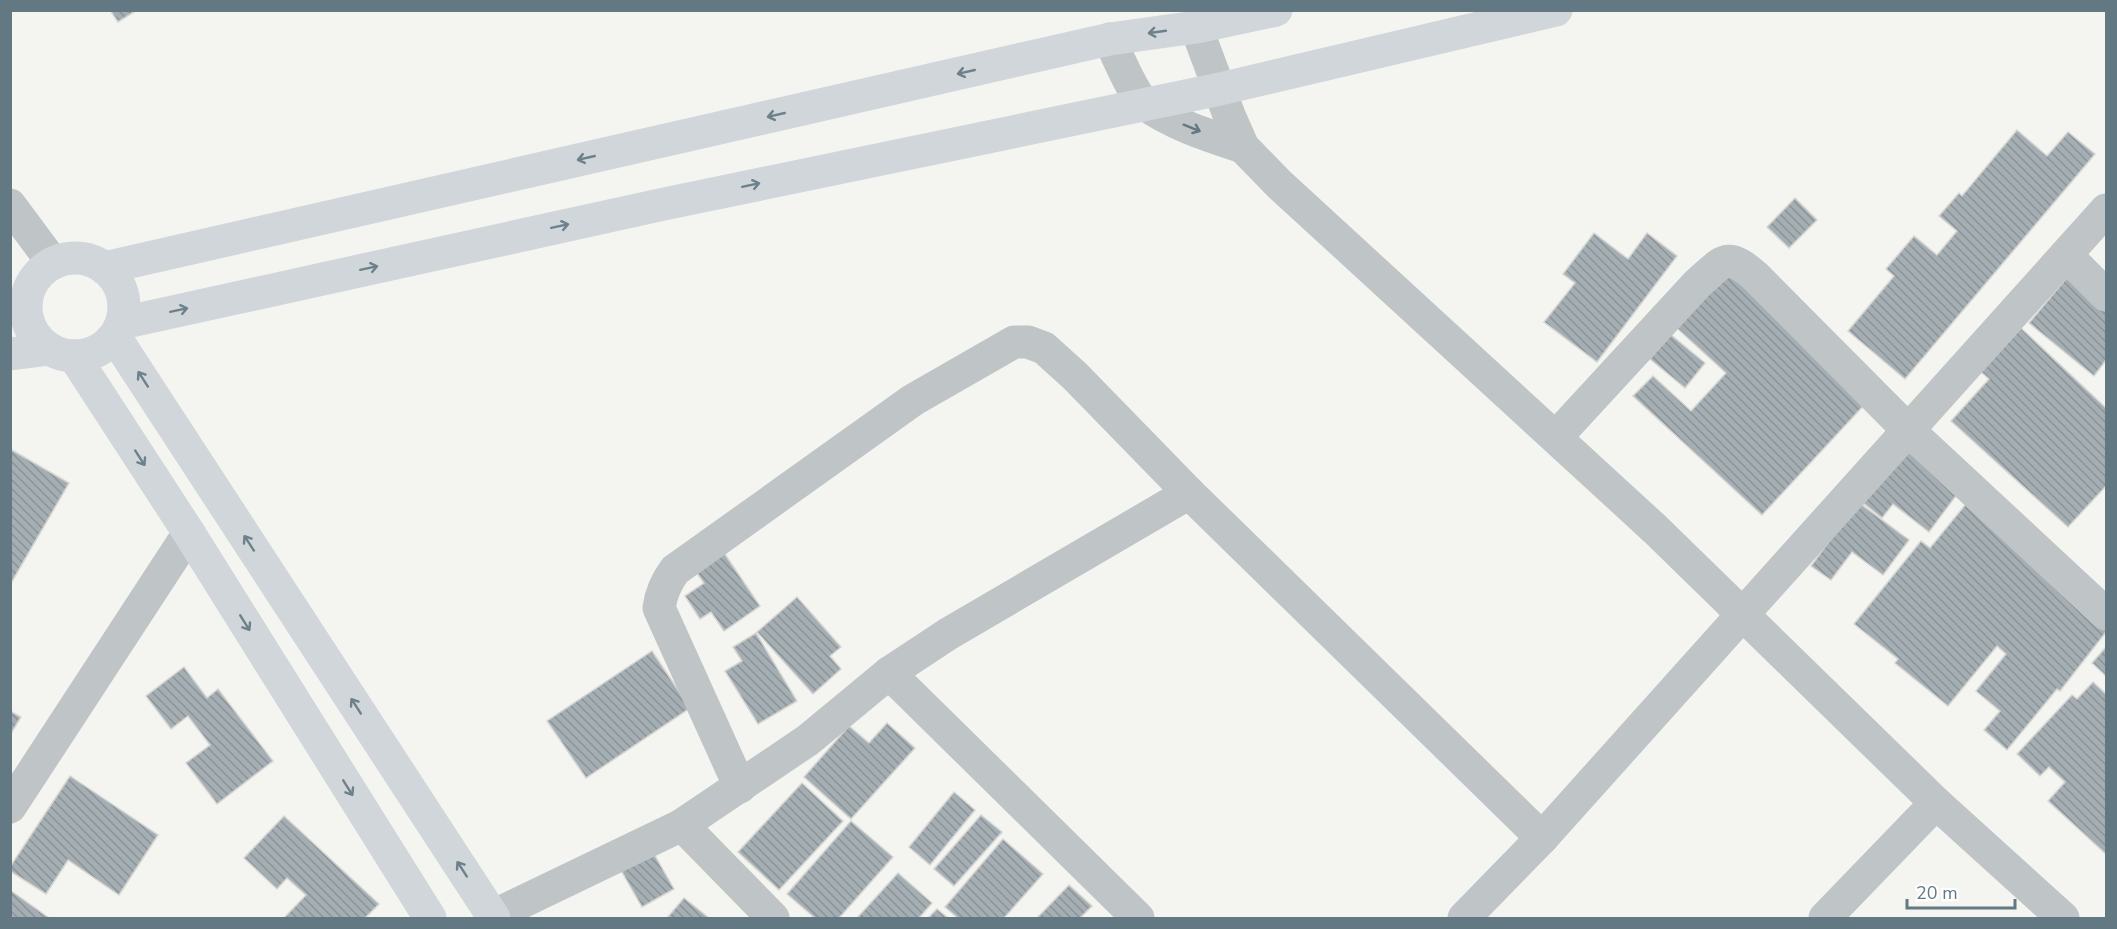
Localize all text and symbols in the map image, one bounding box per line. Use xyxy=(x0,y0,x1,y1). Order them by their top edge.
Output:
one-way arrow xyxy=(1147,27,1167,38)
one-way arrow xyxy=(957,66,976,78)
one-way arrow xyxy=(766,110,786,121)
one-way arrow xyxy=(1182,123,1201,134)
one-way arrow xyxy=(576,153,596,164)
one-way arrow xyxy=(741,179,760,191)
one-way arrow xyxy=(550,220,569,232)
one-way arrow xyxy=(359,262,379,273)
one-way arrow xyxy=(169,304,188,315)
one-way arrow xyxy=(136,371,149,388)
one-way arrow xyxy=(135,449,147,466)
one-way arrow xyxy=(243,535,255,552)
one-way arrow xyxy=(239,614,251,630)
one-way arrow xyxy=(349,698,361,715)
one-way arrow xyxy=(343,779,355,796)
one-way arrow xyxy=(456,861,469,878)
scale bar xyxy=(1907,872,2015,910)
text: 20 m xyxy=(1916,881,1958,905)

